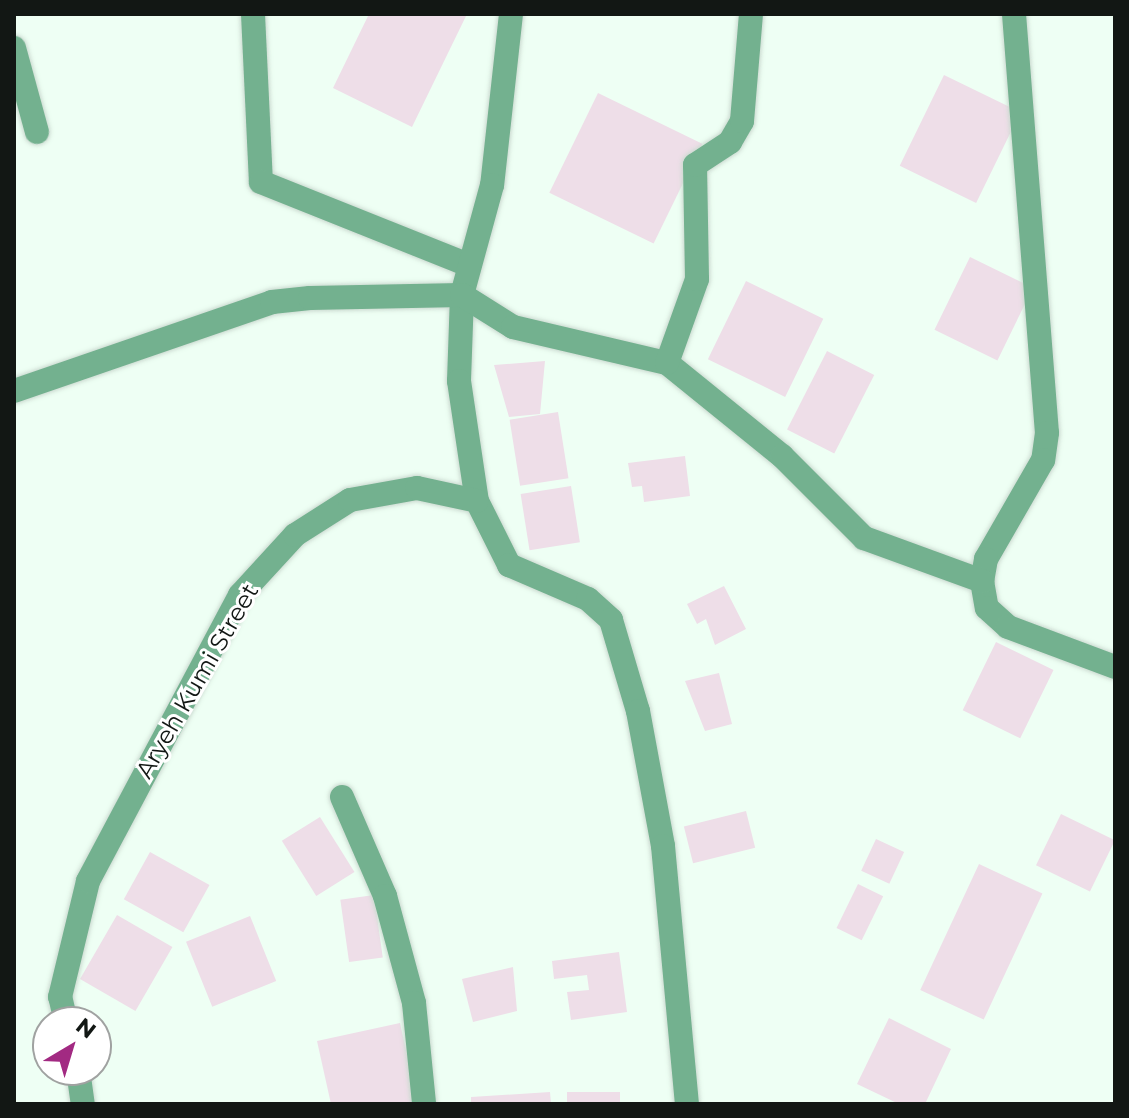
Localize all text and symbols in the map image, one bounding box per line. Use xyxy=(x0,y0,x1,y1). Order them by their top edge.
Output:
street label: Aryeh Kumi Street xyxy=(130,579,264,783)
north arrow xyxy=(32,1006,112,1086)
text: N xyxy=(71,1012,101,1044)

